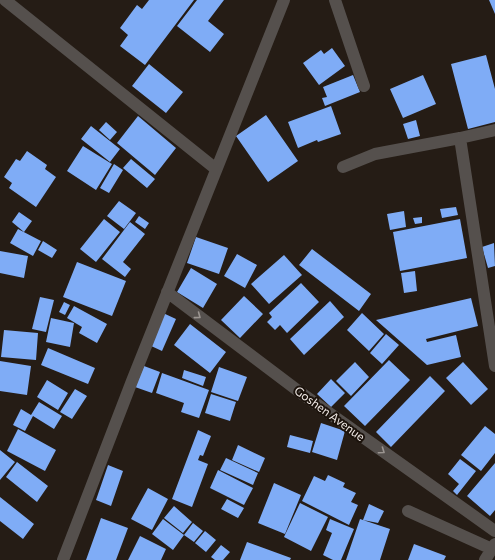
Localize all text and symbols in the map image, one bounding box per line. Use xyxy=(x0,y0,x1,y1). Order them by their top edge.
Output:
one-way arrow xyxy=(194,311,201,318)
street label: Goshen Avenue xyxy=(292,383,368,443)
one-way arrow xyxy=(378,446,385,454)

